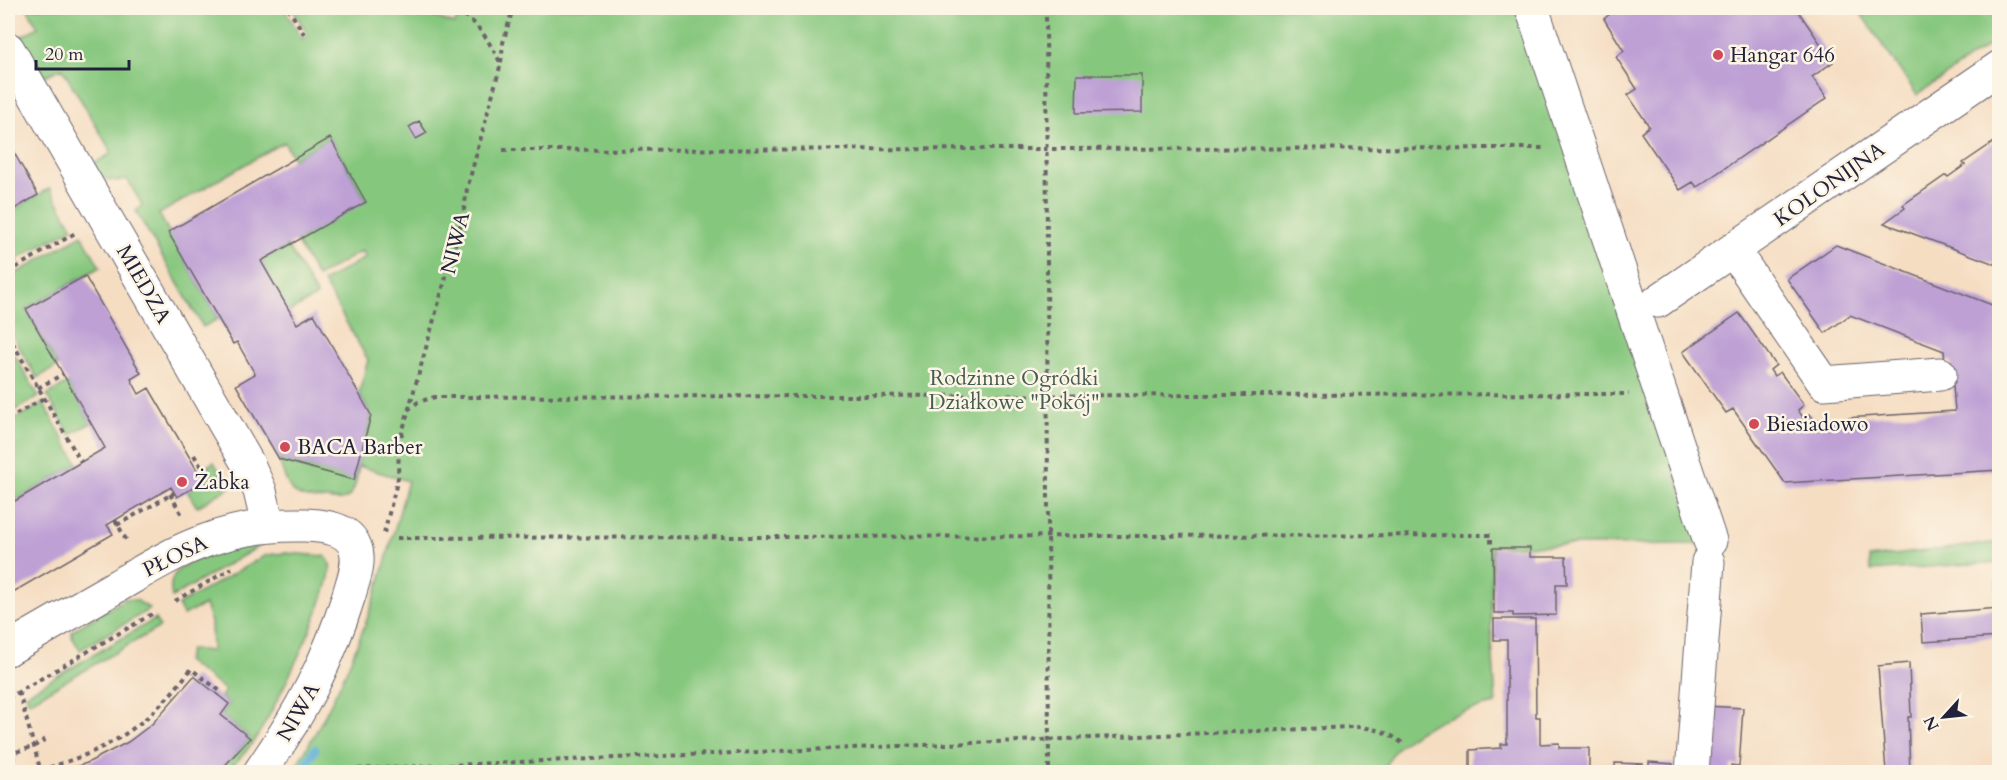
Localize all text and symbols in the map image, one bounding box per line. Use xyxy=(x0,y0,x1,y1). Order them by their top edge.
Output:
scale bar xyxy=(36,33,129,71)
place label: Hangar 646 xyxy=(1730,41,1835,70)
text: 20 m xyxy=(45,42,84,67)
marker: Hangar 646 xyxy=(1711,48,1725,62)
street label: KOLONIJNA xyxy=(1768,135,1891,233)
street label: NIWA xyxy=(434,209,477,277)
street label: MIEDZA xyxy=(109,239,178,329)
park label: Rodzinne Ogródki Działkowe "Pokój" xyxy=(928,364,1100,417)
place label: Biesiadowo xyxy=(1766,410,1868,439)
marker: Biesiadowo xyxy=(1747,417,1761,431)
place label: BACA Barber xyxy=(297,433,423,462)
marker: BACA Barber xyxy=(278,440,292,454)
place label: Żabka xyxy=(194,468,250,497)
marker: Żabka xyxy=(175,475,189,489)
street label: PŁOSA xyxy=(138,528,213,585)
street label: NIWA xyxy=(270,678,327,747)
north arrow xyxy=(1914,687,1974,747)
text: N xyxy=(1919,712,1944,735)

